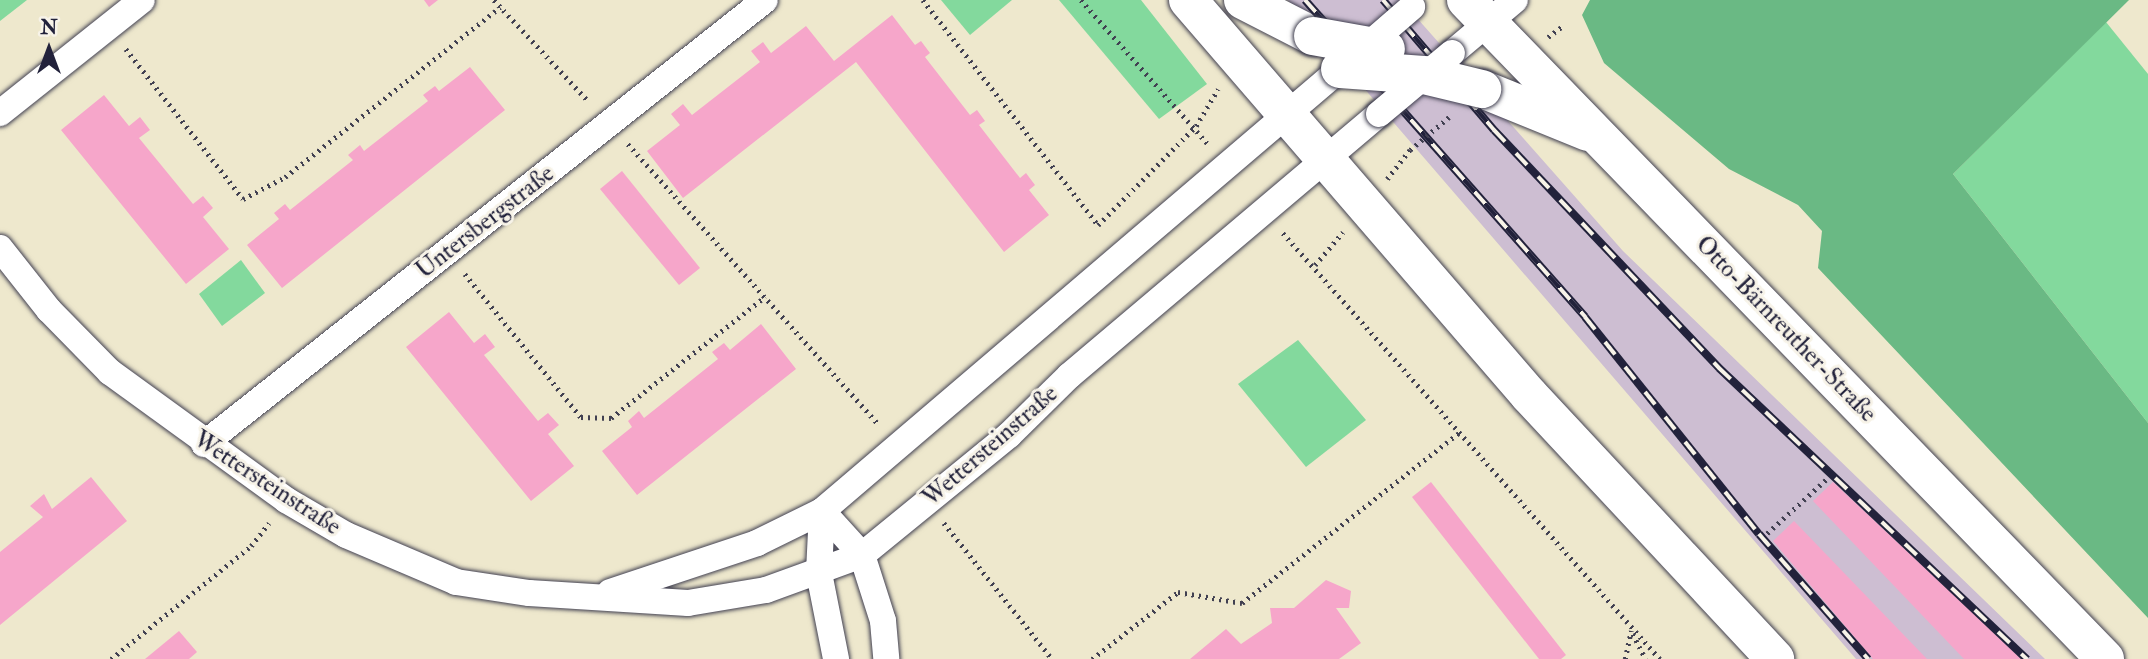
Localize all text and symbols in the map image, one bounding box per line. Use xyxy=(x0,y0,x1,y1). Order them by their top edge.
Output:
north arrow xyxy=(14,14,84,84)
text: N xyxy=(40,16,58,40)
street label: Untersbergstraße xyxy=(410,159,560,285)
street label: Otto-Bärnreuther-Straße xyxy=(1690,230,1882,428)
street label: Wettersteinstraße xyxy=(917,380,1063,512)
street label: Wettersteinstraße xyxy=(188,425,346,541)

